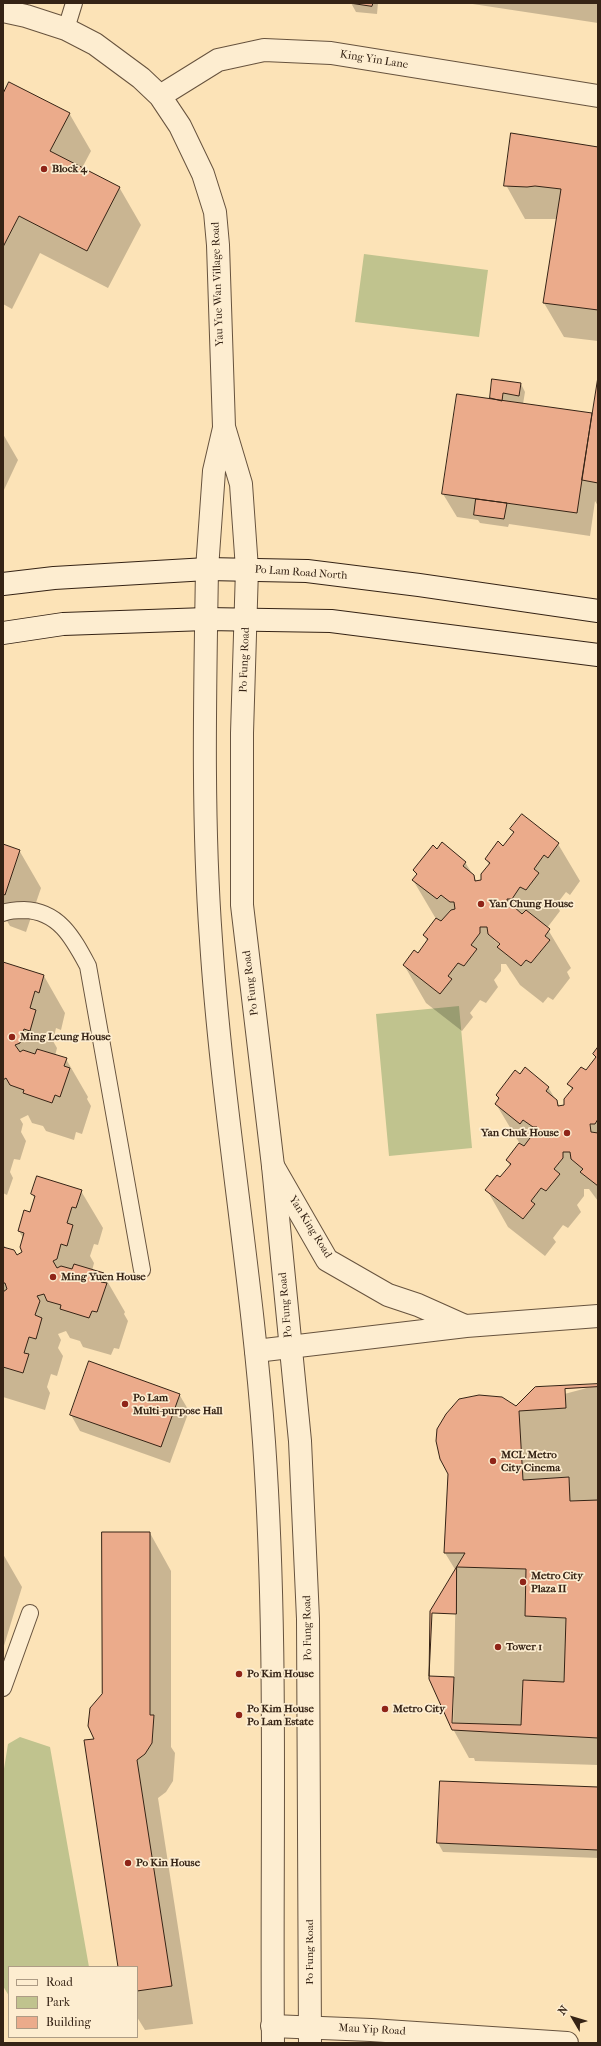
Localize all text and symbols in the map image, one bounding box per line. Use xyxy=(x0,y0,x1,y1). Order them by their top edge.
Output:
street label: King Yin Lane xyxy=(339,48,409,72)
place label: Block 4 xyxy=(52,162,87,176)
marker: Block 4 xyxy=(39,164,49,174)
street label: Yau Yue Wan Village Road xyxy=(209,222,227,346)
street label: Po Lam Road North xyxy=(254,563,348,583)
street label: Po Fung Road xyxy=(237,627,253,693)
place label: Yan Chung House xyxy=(489,897,573,911)
marker: Yan Chung House xyxy=(476,899,486,909)
street label: Po Fung Road xyxy=(240,950,262,1016)
place label: Ming Leung House xyxy=(20,1030,111,1044)
marker: Ming Leung House xyxy=(7,1032,17,1042)
place label: Yan Chuk House xyxy=(481,1126,559,1140)
marker: Yan Chuk House xyxy=(562,1128,572,1138)
street label: Yan King Road xyxy=(286,1193,334,1261)
place label: Ming Yuen House xyxy=(61,1270,146,1284)
marker: Ming Yuen House xyxy=(48,1272,58,1282)
street label: Po Fung Road xyxy=(277,1272,295,1338)
place label: Po Lam Multi-purpose Hall xyxy=(133,1391,223,1417)
marker: Po Lam Multi-purpose Hall xyxy=(120,1399,130,1409)
place label: MCL Metro City Cinema xyxy=(501,1448,560,1474)
marker: MCL Metro City Cinema xyxy=(488,1456,498,1466)
place label: Metro City Plaza II xyxy=(531,1569,583,1595)
marker: Metro City Plaza II xyxy=(518,1577,528,1587)
street label: Po Fung Road xyxy=(301,1595,315,1661)
place label: Tower 1 xyxy=(506,1640,542,1654)
marker: Tower 1 xyxy=(493,1642,503,1652)
place label: Po Kim House xyxy=(247,1667,314,1681)
marker: Po Kim House xyxy=(234,1669,244,1679)
place label: Po Kim House Po Lam Estate xyxy=(247,1702,314,1728)
place label: Metro City xyxy=(393,1702,445,1716)
marker: Metro City xyxy=(380,1704,390,1714)
marker: Po Kim House Po Lam Estate xyxy=(234,1710,244,1720)
place label: Po Kin House xyxy=(136,1856,200,1870)
marker: Po Kin House xyxy=(123,1858,133,1868)
street label: Po Fung Road xyxy=(303,1919,317,1985)
legend xyxy=(8,1966,138,2038)
text: Road xyxy=(46,1975,73,1989)
text: Park xyxy=(46,1995,70,2009)
north arrow xyxy=(553,1998,593,2038)
text: N xyxy=(555,2003,571,2018)
text: Building xyxy=(46,2015,91,2029)
street label: Mau Yip Road xyxy=(338,2022,406,2038)

